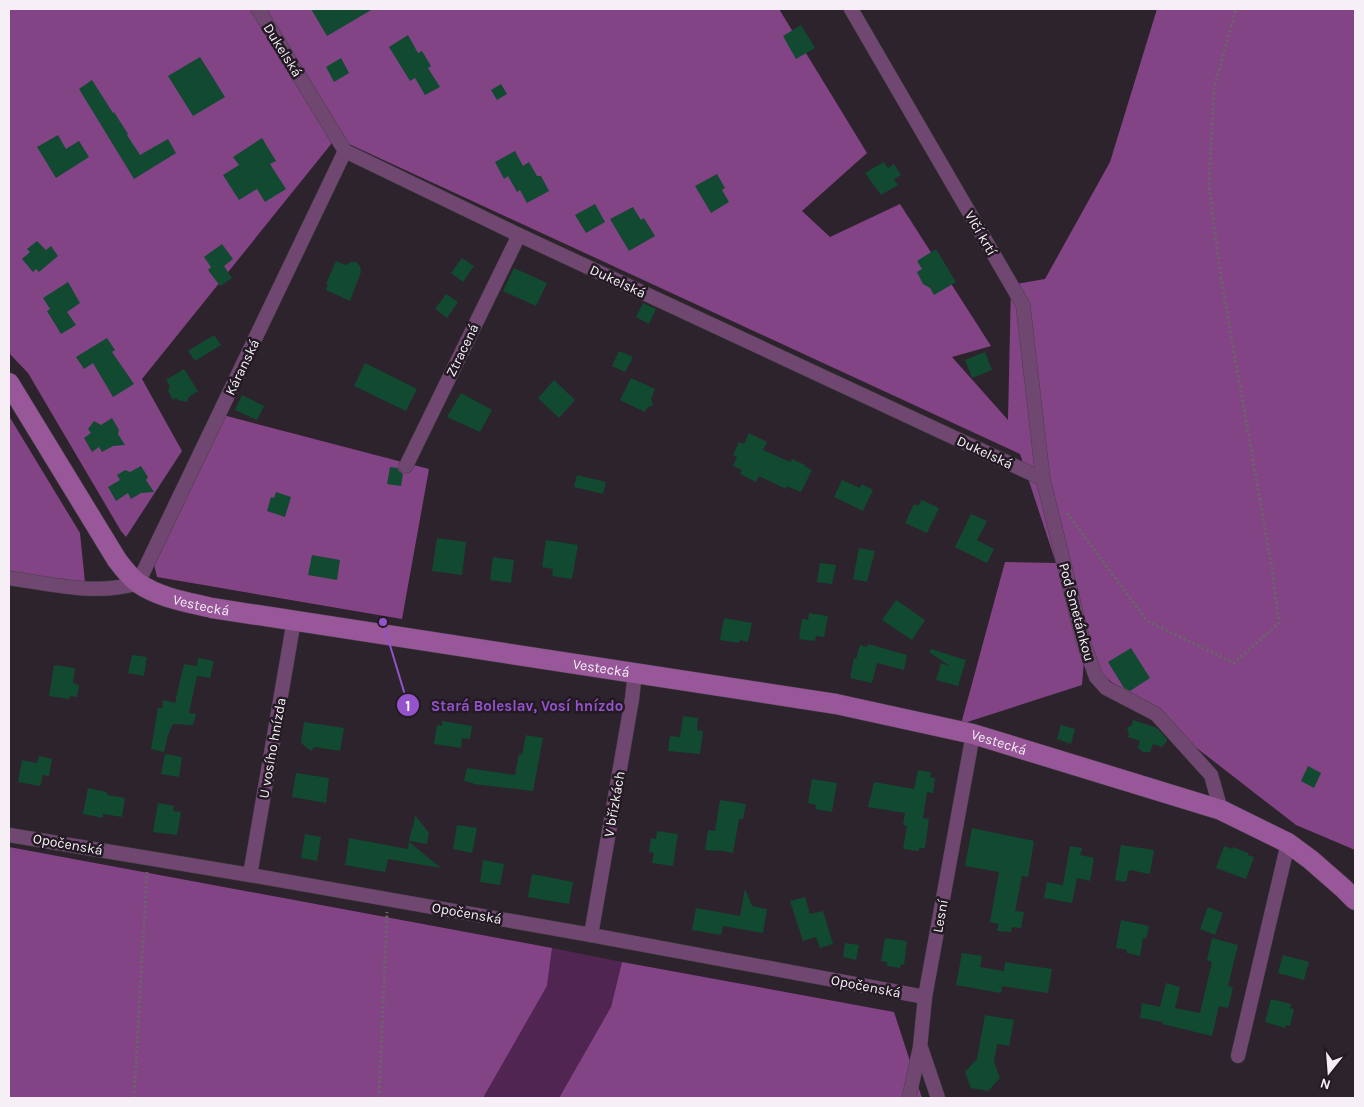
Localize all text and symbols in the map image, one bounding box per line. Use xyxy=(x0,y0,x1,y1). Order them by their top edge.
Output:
street label: Dukelská xyxy=(260,20,306,80)
street label: Vlčí krtí xyxy=(961,208,1001,259)
street label: Dukelská xyxy=(587,261,648,302)
street label: Ztracená xyxy=(442,321,483,380)
street label: Káranská xyxy=(222,336,263,398)
street label: Dukelská xyxy=(954,432,1015,473)
street label: Pod Smetánkou xyxy=(1055,561,1098,663)
street label: Vestecká xyxy=(171,591,231,620)
street label: Vestecká xyxy=(572,656,631,681)
callout: Stará Boleslav, Vosí hnízdo xyxy=(396,690,633,720)
street label: U vosího hnízda xyxy=(255,696,290,800)
text: 1 xyxy=(405,697,411,715)
text: Stará Boleslav, Vosí hnízdo xyxy=(431,697,623,715)
street label: Vestecká xyxy=(969,726,1029,759)
street label: V břízkách xyxy=(600,770,629,838)
street label: Opočenská xyxy=(32,830,104,859)
street label: Lesní xyxy=(929,897,952,934)
street label: Opočenská xyxy=(431,899,503,928)
street label: Opočenská xyxy=(830,971,902,1002)
north arrow xyxy=(1304,1047,1354,1097)
text: N xyxy=(1318,1074,1333,1094)

